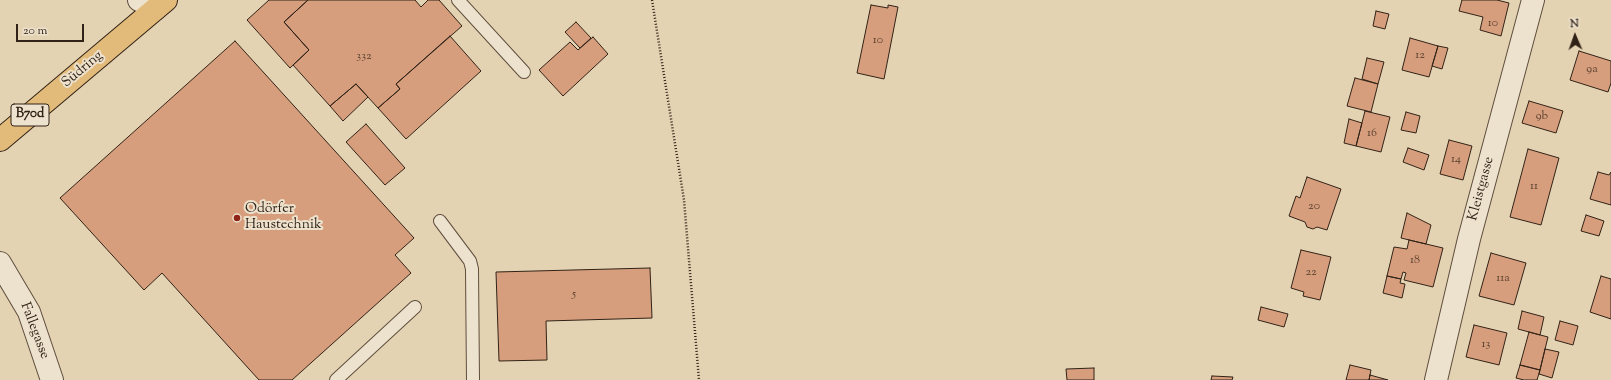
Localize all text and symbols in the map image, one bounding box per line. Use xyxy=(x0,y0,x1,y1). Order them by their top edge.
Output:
scale bar xyxy=(18,16,86,42)
north arrow xyxy=(1555,16,1595,56)
text: N xyxy=(1570,16,1579,32)
house number: 10 xyxy=(1488,17,1498,31)
text: 20 m xyxy=(23,22,47,40)
house number: 10 xyxy=(873,34,883,48)
street label: Südring xyxy=(59,48,107,92)
house number: 12 xyxy=(1415,49,1425,63)
house number: 332 xyxy=(356,50,372,64)
house number: 9a xyxy=(1586,63,1598,77)
road number: B70d xyxy=(11,104,49,126)
house number: 9b xyxy=(1536,110,1548,124)
house number: 16 xyxy=(1367,127,1377,141)
house number: 14 xyxy=(1451,153,1461,167)
street label: Kleistgasse xyxy=(1465,155,1499,223)
house number: 11 xyxy=(1530,180,1538,194)
house number: 20 xyxy=(1308,200,1320,214)
place label: Odörfer Haustechnik xyxy=(245,202,322,234)
marker: Odörfer Haustechnik xyxy=(232,213,242,223)
house number: 18 xyxy=(1410,254,1420,268)
house number: 22 xyxy=(1305,266,1317,280)
house number: 11a xyxy=(1496,272,1510,286)
house number: 5 xyxy=(572,288,576,302)
street label: Fallegasse xyxy=(16,300,52,362)
house number: 13 xyxy=(1482,338,1490,352)

